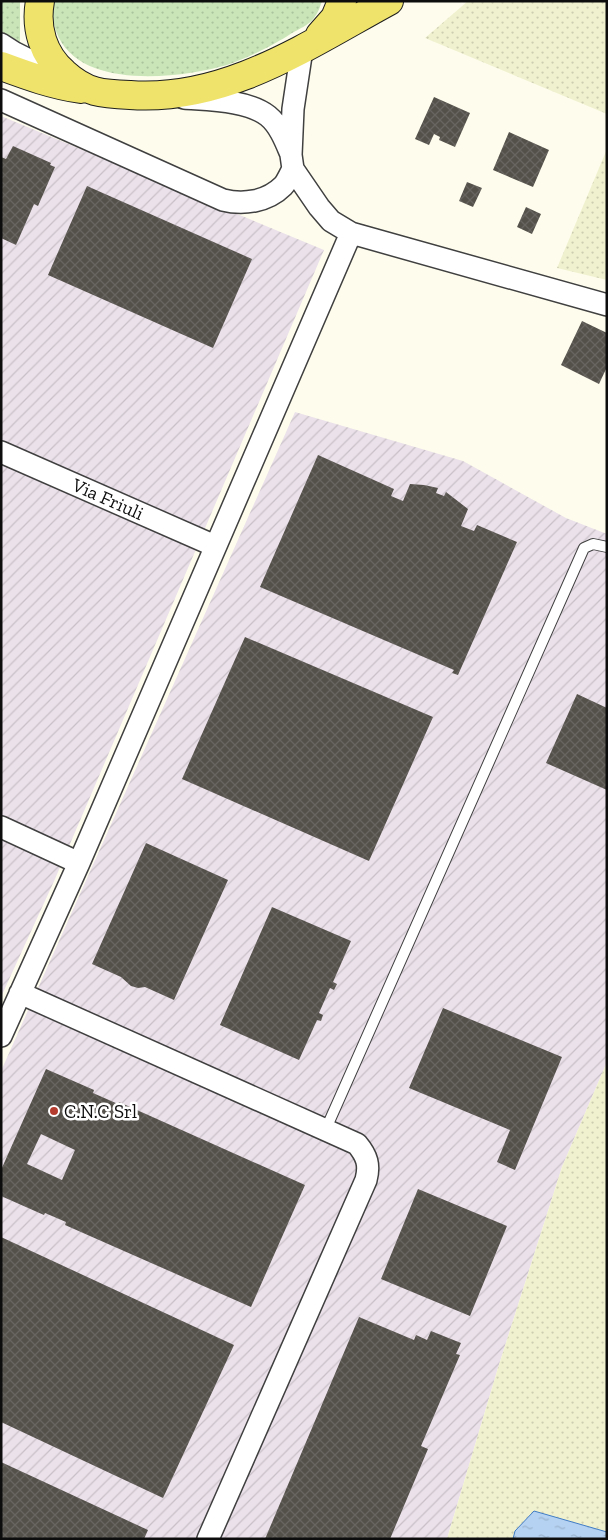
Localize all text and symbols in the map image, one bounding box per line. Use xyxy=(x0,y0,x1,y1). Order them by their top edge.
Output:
street label: Via Friuli xyxy=(68,473,147,525)
place label: C.N.C Srl xyxy=(64,1100,137,1123)
marker: C.N.C Srl xyxy=(48,1105,60,1117)

